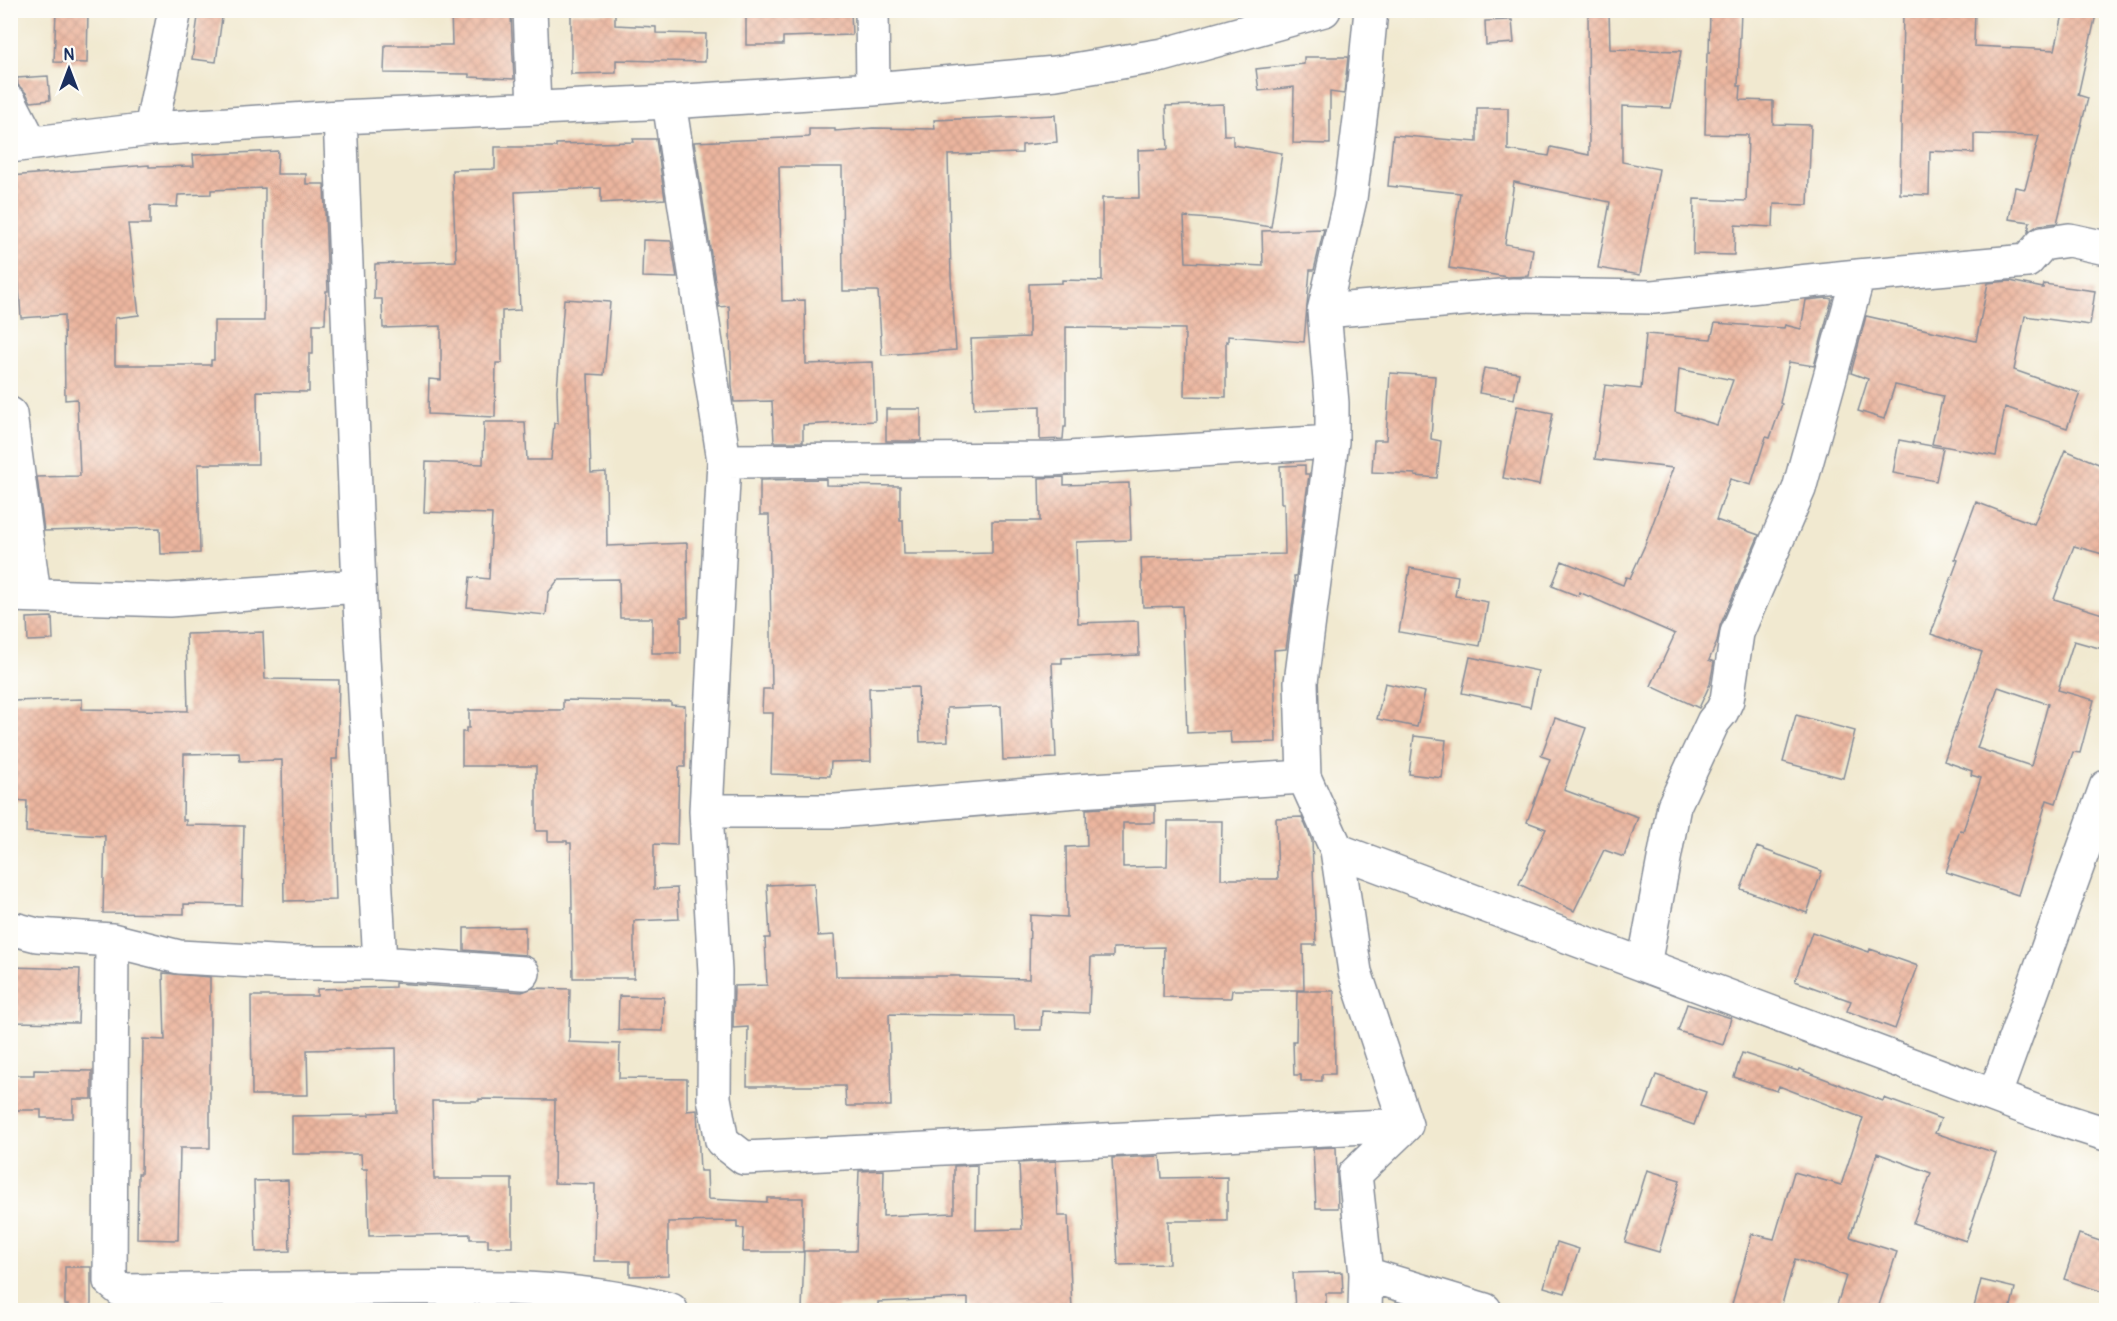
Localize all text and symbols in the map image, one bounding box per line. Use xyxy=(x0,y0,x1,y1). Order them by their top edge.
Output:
north arrow xyxy=(39,39,99,99)
text: N xyxy=(64,45,75,65)

